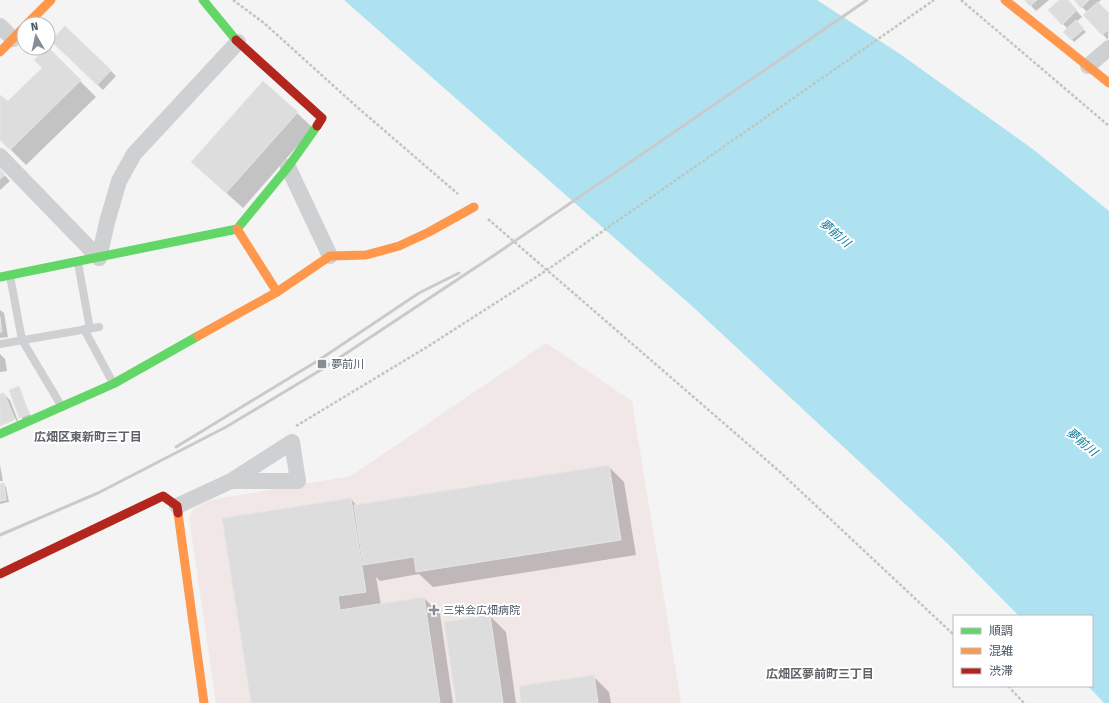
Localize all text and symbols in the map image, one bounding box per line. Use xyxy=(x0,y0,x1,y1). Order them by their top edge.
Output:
north arrow xyxy=(16,16,56,56)
text: N xyxy=(30,20,39,34)
water label: 夢前川 xyxy=(817,216,855,251)
marker: 夢前川 xyxy=(316,358,328,370)
place label: 夢前川 xyxy=(331,358,364,371)
water label: 夢前川 xyxy=(1064,425,1102,460)
district label: 広畑区東新町三丁目 xyxy=(34,430,142,444)
marker: 三栄会広畑病院 xyxy=(428,604,440,616)
place label: 三栄会広畑病院 xyxy=(443,604,520,617)
legend xyxy=(953,615,1093,687)
text: 順調 xyxy=(989,624,1013,638)
text: 混雑 xyxy=(989,644,1013,658)
text: 渋滞 xyxy=(989,664,1013,678)
district label: 広畑区夢前町三丁目 xyxy=(766,667,874,681)

